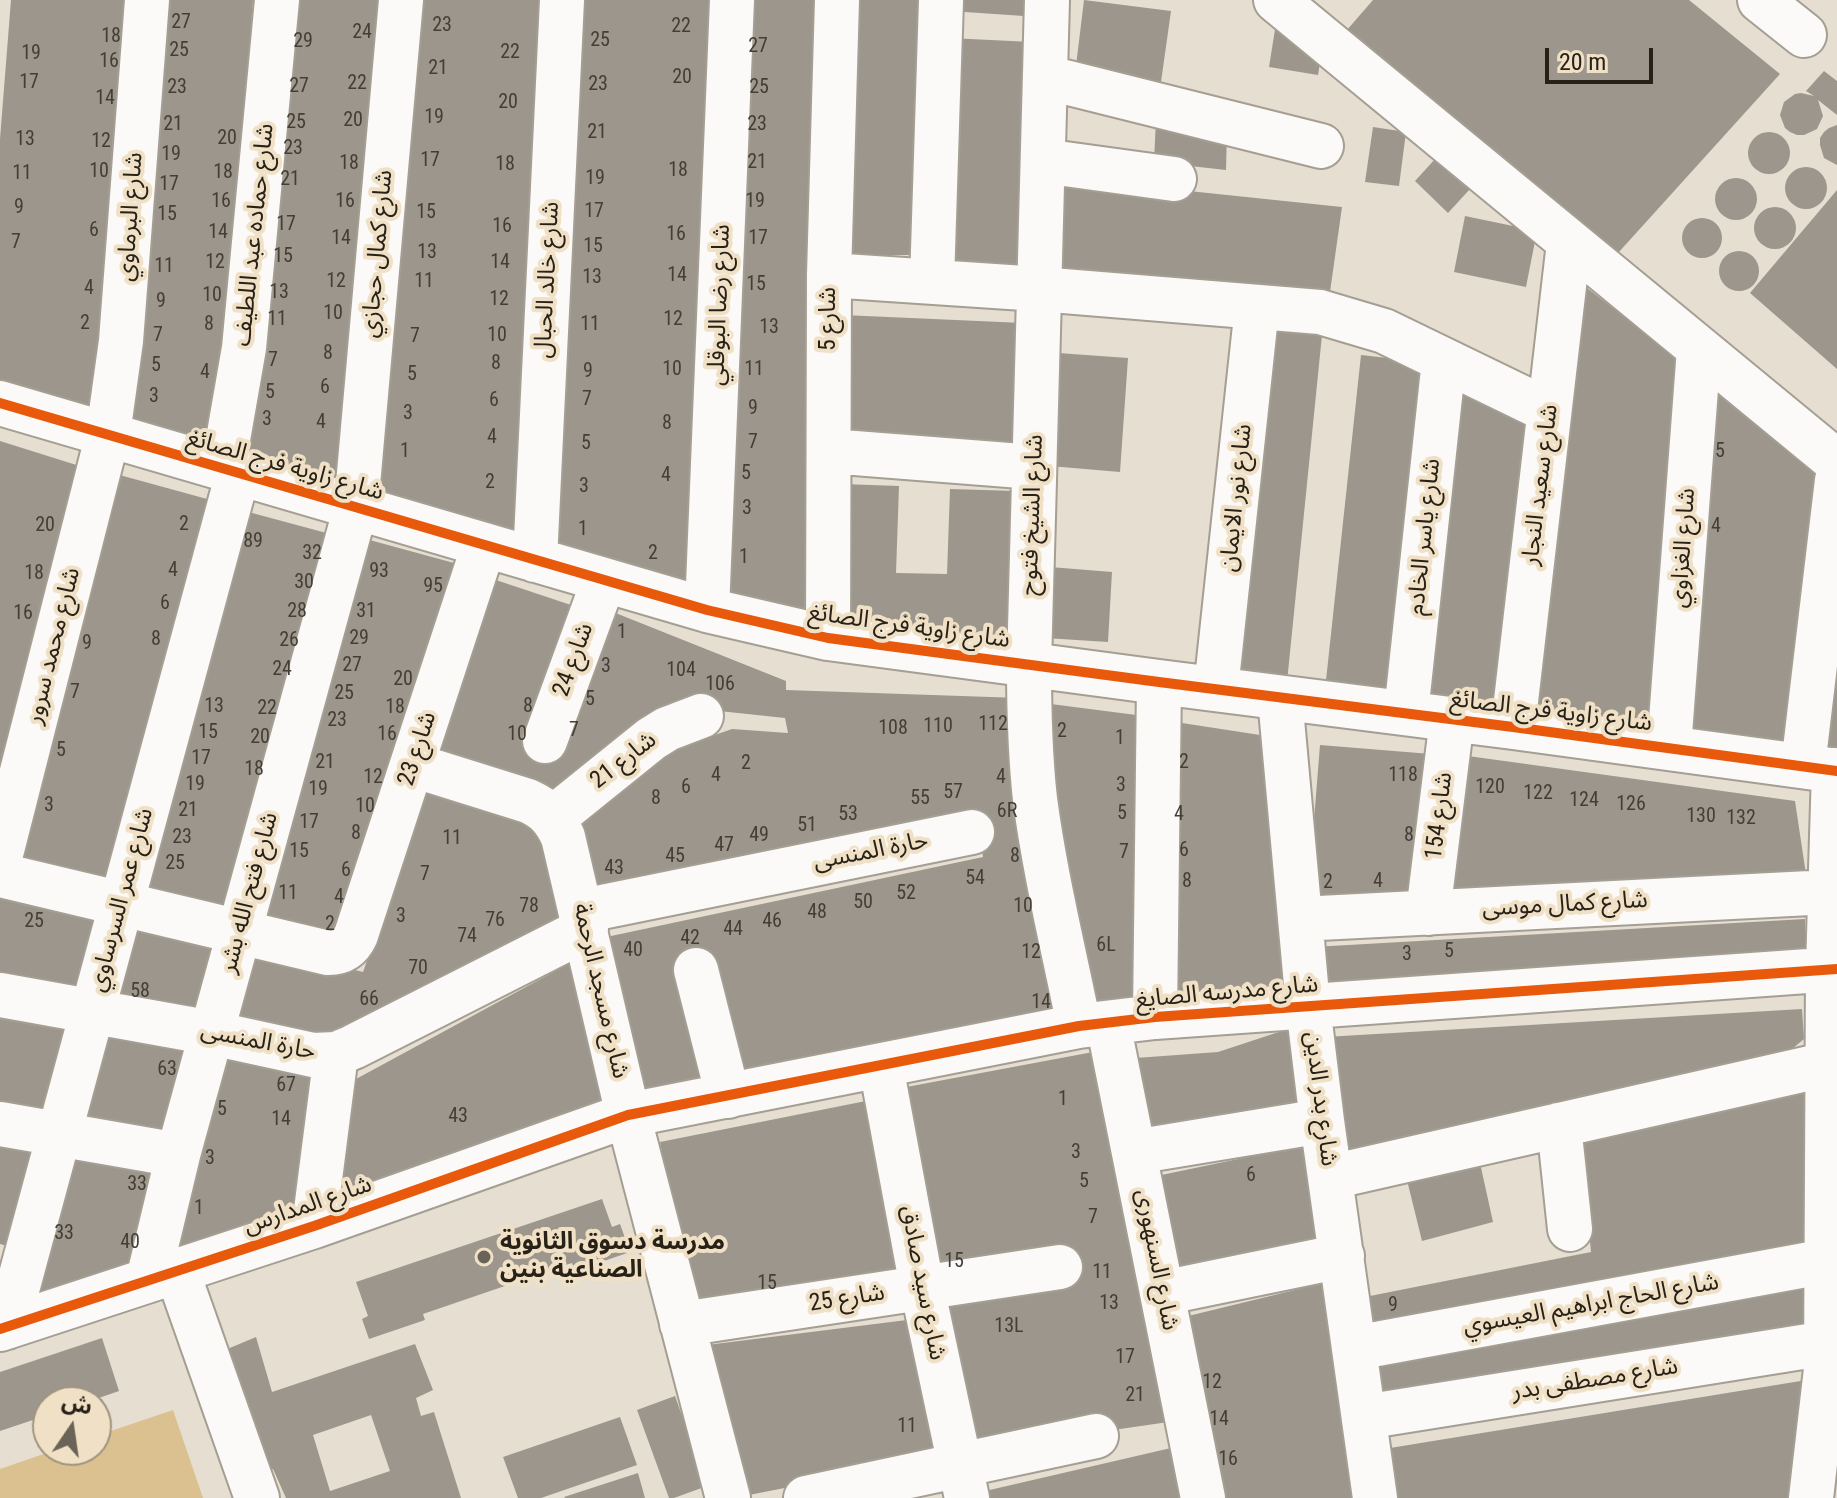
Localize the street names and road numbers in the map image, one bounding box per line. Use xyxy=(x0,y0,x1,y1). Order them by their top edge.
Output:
street label: شارع حماده عبد اللطيف xyxy=(229,122,281,348)
street label: شارع البرماوي xyxy=(112,151,150,283)
street label: شارع كمال حجازي xyxy=(356,169,400,339)
street label: شارع خالد الحبال xyxy=(530,201,566,359)
street label: شارع رضا البوقلي xyxy=(703,224,737,386)
street label: شارع 5 xyxy=(815,287,843,351)
street label: شارع سعيد النجار xyxy=(1517,403,1565,567)
street label: شارع نور الايمان xyxy=(1215,423,1259,573)
street label: شارع زاوية فرج الصائغ xyxy=(183,424,387,508)
street label: شارع الشيخ فتوح xyxy=(1016,434,1050,596)
street label: شارع ياسر الخادم xyxy=(1402,457,1448,617)
street label: شارع الغزاوي xyxy=(1665,487,1703,609)
street label: شارع محمد سرور xyxy=(21,565,87,727)
street label: شارع زاوية فرج الصائغ xyxy=(806,599,1012,655)
street label: شارع 24 xyxy=(547,619,601,701)
street label: شارع زاوية فرج الصائغ xyxy=(1448,685,1654,739)
street label: شارع 23 xyxy=(393,708,443,790)
street label: شارع 21 xyxy=(585,726,663,796)
street label: شارع 154 xyxy=(1420,771,1460,861)
street label: شارع عمر السرساوي xyxy=(84,805,160,995)
street label: شارع فتح الله بشر xyxy=(215,809,285,977)
street label: حارة المنسى xyxy=(811,827,931,877)
street label: شارع كمال موسى xyxy=(1482,886,1648,924)
street label: شارع مسجد الرحمة xyxy=(566,901,634,1081)
street label: شارع مدرسه الصايغ xyxy=(1134,971,1320,1015)
street label: حارة المنسى xyxy=(198,1017,318,1067)
street label: شارع بدر الدين xyxy=(1297,1030,1343,1168)
street label: شارع المدارس xyxy=(240,1171,376,1241)
street label: شارع السنهورى xyxy=(1128,1187,1184,1333)
street label: شارع سيد صادق xyxy=(893,1203,951,1363)
street label: شارع الحاج ابراهيم العيسوي xyxy=(1461,1268,1721,1342)
street label: شارع 25 xyxy=(807,1279,887,1319)
street label: شارع مصطفى بدر xyxy=(1510,1353,1680,1407)

